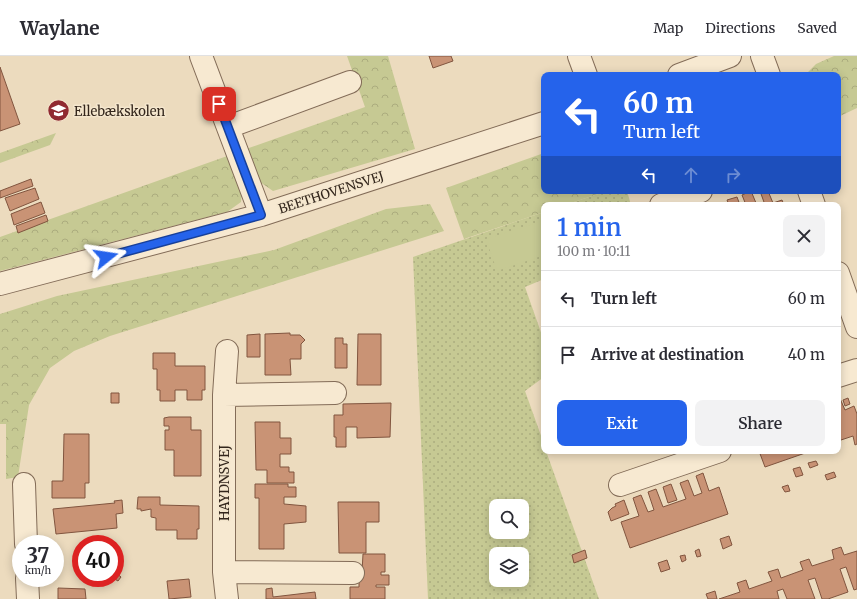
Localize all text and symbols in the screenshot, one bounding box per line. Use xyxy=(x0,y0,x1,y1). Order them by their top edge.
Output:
text: Waylane xyxy=(20,16,100,40)
text: Map xyxy=(653,19,683,37)
text: Directions xyxy=(705,19,775,37)
text: Saved xyxy=(797,19,837,37)
text: 60 m xyxy=(623,85,693,121)
pin xyxy=(202,87,236,121)
icon: left xyxy=(557,88,609,140)
icon: arrive xyxy=(208,93,230,115)
school or university icon: Ellebækskolen xyxy=(45,98,71,124)
place label: Ellebækskolen xyxy=(74,103,166,120)
text: Turn left xyxy=(623,120,700,143)
icon: left xyxy=(638,164,660,186)
icon: ahead xyxy=(680,164,702,186)
icon: right xyxy=(722,164,744,186)
street label: BEETHOVENSVEJ xyxy=(276,167,386,218)
text: 1 min xyxy=(557,212,622,243)
button: close xyxy=(783,215,825,257)
position arrow xyxy=(85,236,127,278)
text: 100 m · 10:11 xyxy=(557,243,630,260)
icon: left xyxy=(557,288,579,310)
text: Turn left xyxy=(591,289,657,308)
text: 60 m xyxy=(788,289,825,308)
icon: arrive xyxy=(557,344,579,366)
text: Arrive at destination xyxy=(591,345,744,364)
text: 40 m xyxy=(788,345,825,364)
button: Exit xyxy=(557,400,687,446)
button: Share xyxy=(695,400,825,446)
street label: HAYDNSVEJ xyxy=(216,445,233,521)
map controls xyxy=(489,499,529,587)
button: search xyxy=(489,499,529,539)
speed limit sign: 40 xyxy=(72,535,124,587)
text: 37 xyxy=(27,543,49,568)
button: layers xyxy=(489,547,529,587)
text: km/h xyxy=(25,564,51,577)

